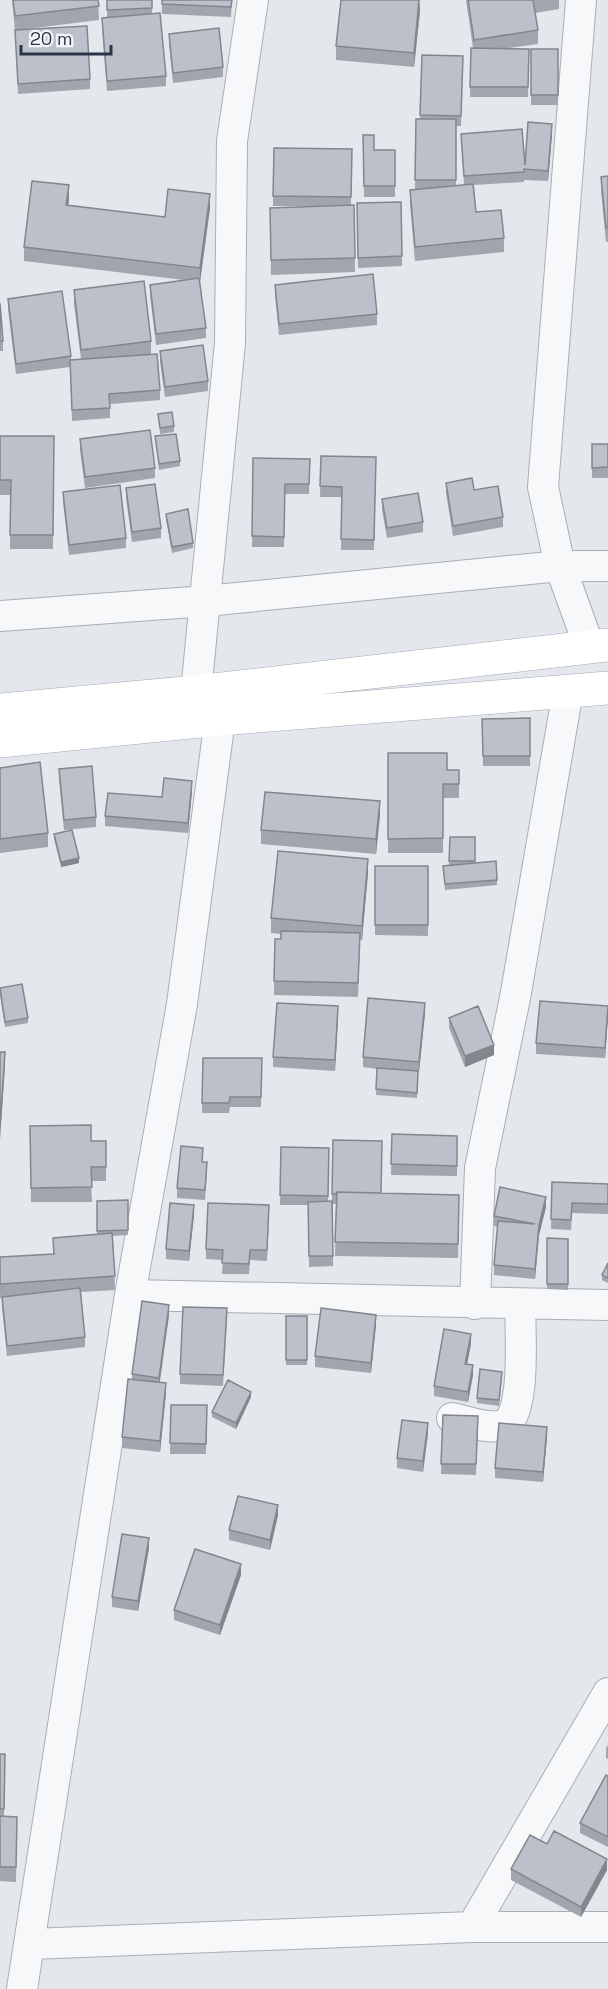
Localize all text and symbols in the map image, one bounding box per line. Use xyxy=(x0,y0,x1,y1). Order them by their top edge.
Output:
scale bar xyxy=(21,18,111,56)
text: 20 m xyxy=(30,27,73,50)

